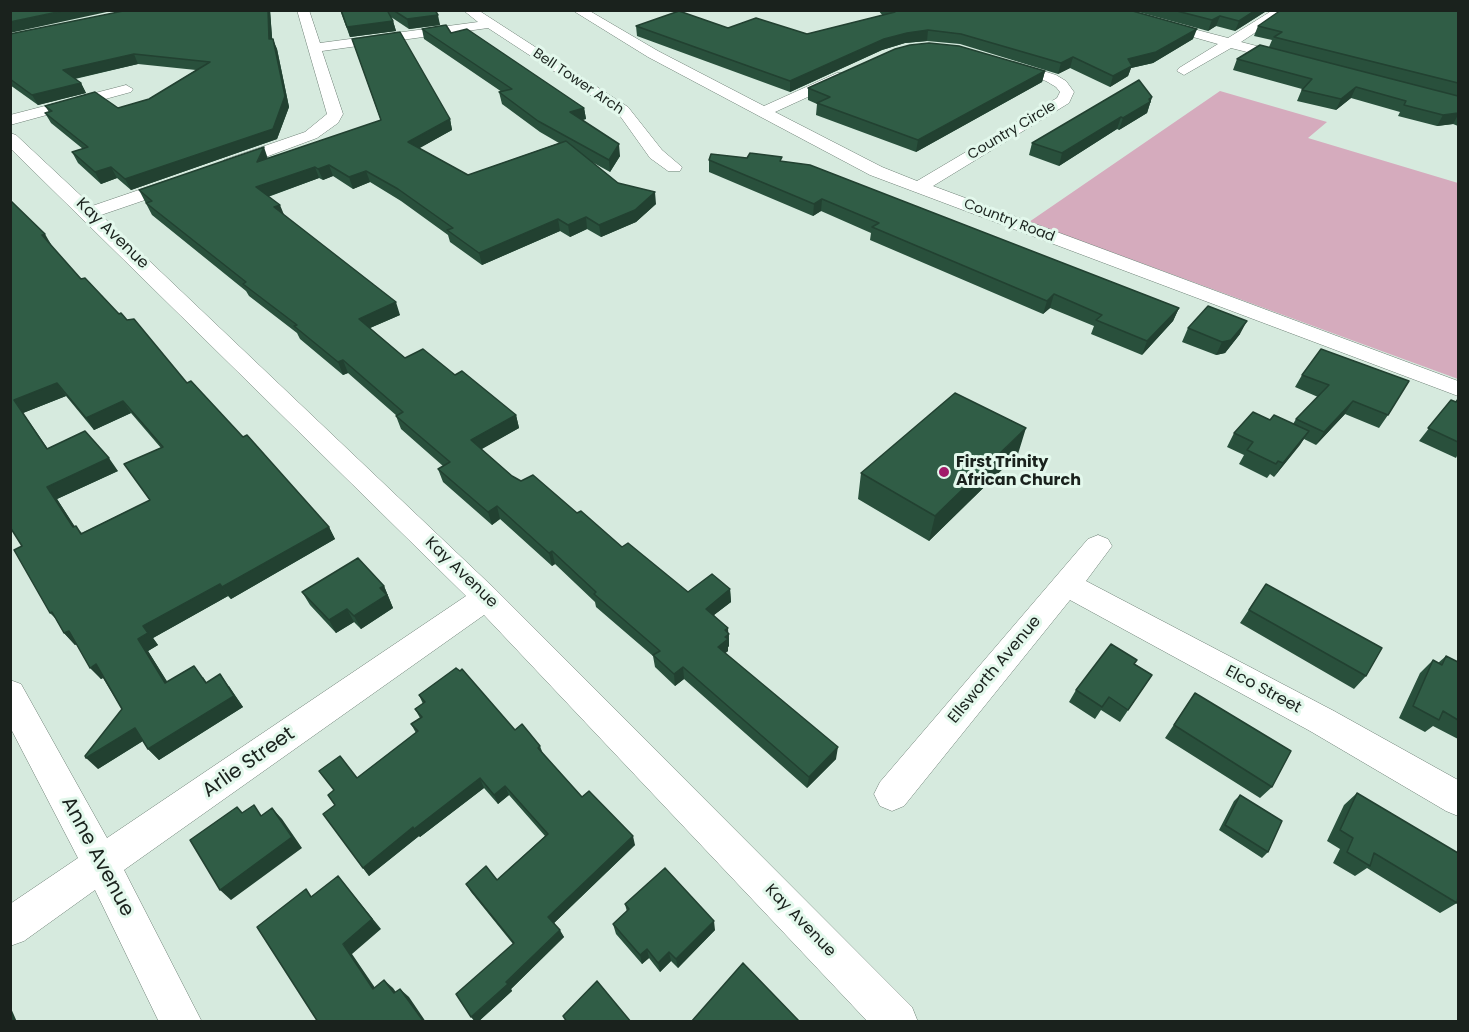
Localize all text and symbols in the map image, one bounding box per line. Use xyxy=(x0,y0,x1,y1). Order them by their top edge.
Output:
street label: Bell Tower Arch xyxy=(530,45,626,119)
street label: Country Circle xyxy=(965,98,1059,164)
street label: Kay Avenue xyxy=(72,195,152,273)
street label: Country Road xyxy=(961,196,1057,246)
place label: First Trinity African Church xyxy=(956,453,1081,491)
marker: First Trinity African Church xyxy=(937,465,951,479)
street label: Kay Avenue xyxy=(421,534,501,612)
street label: Ellsworth Avenue xyxy=(945,612,1045,728)
street label: Elco Street xyxy=(1222,662,1304,718)
street label: Arlie Street xyxy=(198,722,300,804)
street label: Anne Avenue xyxy=(55,793,139,921)
street label: Kay Avenue xyxy=(761,881,839,961)

